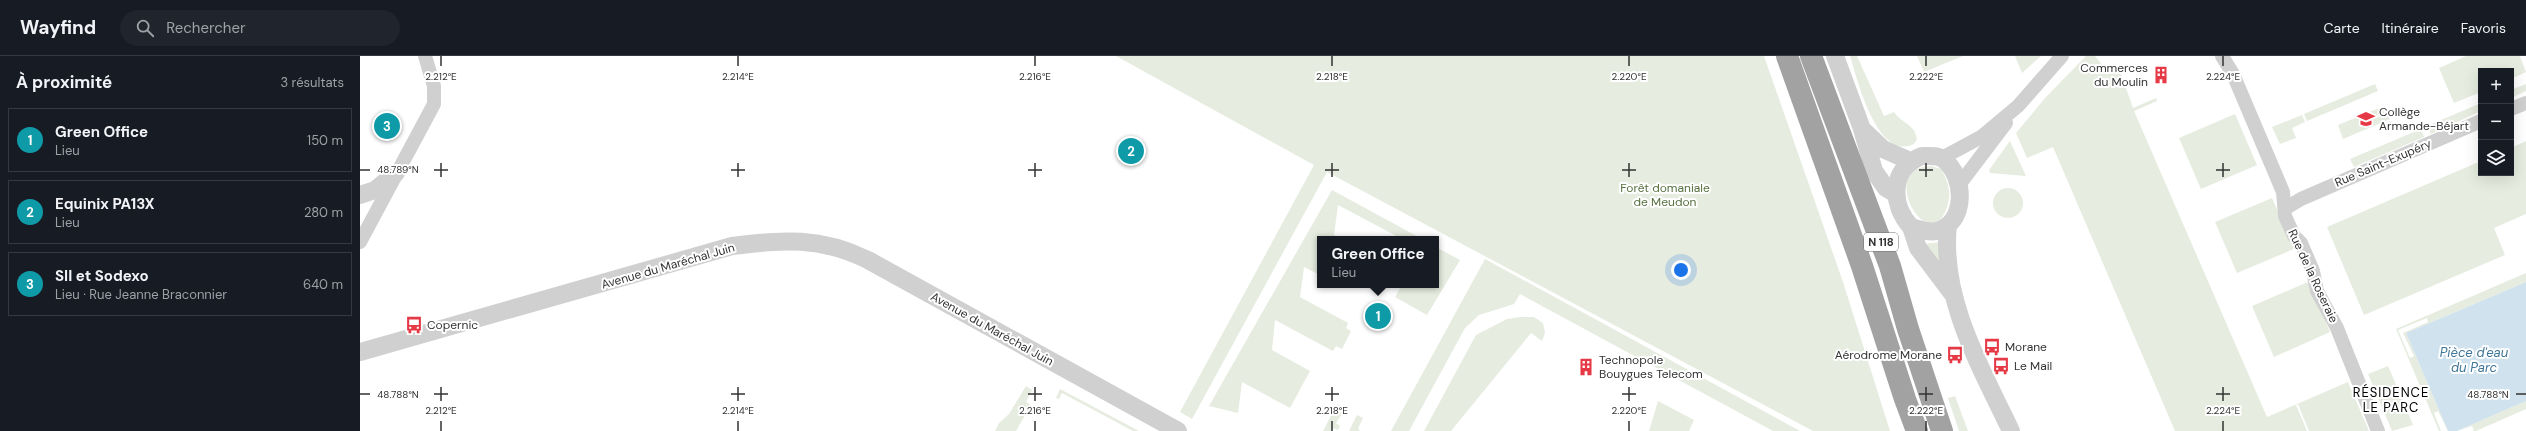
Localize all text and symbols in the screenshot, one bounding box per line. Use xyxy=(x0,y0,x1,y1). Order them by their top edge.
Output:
search box xyxy=(120,10,400,46)
text: Wayfind xyxy=(20,15,96,40)
icon: search xyxy=(134,17,156,39)
text: Rechercher xyxy=(166,18,246,38)
text: Carte xyxy=(2324,19,2360,37)
text: Itinéraire xyxy=(2382,19,2439,37)
text: Favoris xyxy=(2461,19,2506,37)
place label: Commerces du Moulin xyxy=(2080,60,2148,90)
building icon: Commerces du Moulin xyxy=(2151,65,2171,85)
map controls xyxy=(2478,68,2514,176)
button: + xyxy=(2478,68,2514,104)
text: 2.212°E xyxy=(425,70,457,83)
text: 2.214°E xyxy=(722,70,754,83)
text: 2.216°E xyxy=(1019,70,1051,83)
text: 2.218°E xyxy=(1316,70,1348,83)
text: 2.220°E xyxy=(1611,70,1647,83)
text: 2.222°E xyxy=(1909,70,1943,83)
text: 2.224°E xyxy=(2206,70,2240,83)
text: À proximité xyxy=(16,71,112,93)
text: 3 résultats xyxy=(280,74,344,91)
place label: Collège Armande-Béjart xyxy=(2379,104,2469,134)
button: − xyxy=(2478,104,2514,140)
school or university icon: Collège Armande-Béjart xyxy=(2356,109,2376,129)
pin: 3 xyxy=(374,111,400,141)
text: Green Office xyxy=(55,122,148,142)
text: 1 xyxy=(28,132,32,149)
text: 150 m xyxy=(307,132,343,149)
street label: Rue Saint-Exupéry xyxy=(2332,135,2434,191)
pin: 2 xyxy=(1118,136,1144,166)
button: layers xyxy=(2478,140,2514,176)
text: Lieu xyxy=(55,142,80,159)
text: 48.789°N xyxy=(377,163,419,176)
park label: Forêt domaniale de Meudon xyxy=(1620,180,1710,210)
text: Equinix PA13X xyxy=(55,194,155,214)
text: 2 xyxy=(26,204,34,221)
text: 280 m xyxy=(304,204,343,221)
text: Lieu xyxy=(55,214,80,231)
street label: Rue de la Roseraie xyxy=(2284,227,2342,325)
road number: N 118 xyxy=(1864,233,1898,251)
popup xyxy=(1317,236,1439,288)
street label: Avenue du Maréchal Juin xyxy=(599,239,737,293)
text: Green Office xyxy=(1331,244,1425,264)
your location xyxy=(1671,260,1691,280)
text: Lieu xyxy=(1331,264,1356,281)
text: SII et Sodexo xyxy=(55,266,149,286)
text: 3 xyxy=(26,276,34,293)
text: 640 m xyxy=(303,276,343,293)
text: Lieu · Rue Jeanne Braconnier xyxy=(55,286,227,303)
street label: Avenue du Maréchal Juin xyxy=(928,289,1056,370)
pin: 1 xyxy=(1365,301,1391,331)
bus stop icon: Copernic xyxy=(404,315,424,335)
place label: Copernic xyxy=(427,317,478,333)
bus stop icon: Morane xyxy=(1982,337,2002,357)
place label: Morane xyxy=(2005,339,2047,355)
water label: Pièce d'eau du Parc xyxy=(2440,344,2509,376)
bus stop icon: Aérodrome Morane xyxy=(1945,345,1965,365)
place label: Aérodrome Morane xyxy=(1835,347,1942,363)
place label: Technopole Bouygues Telecom xyxy=(1599,352,1703,382)
bus stop icon: Le Mail xyxy=(1991,356,2011,376)
building icon: Technopole Bouygues Telecom xyxy=(1576,357,1596,377)
place label: Le Mail xyxy=(2014,358,2052,374)
district label: RÉSIDENCE LE PARC xyxy=(2353,383,2429,416)
text: 48.788°N xyxy=(377,388,419,401)
text: 48.788°N xyxy=(2467,388,2509,401)
text: 2.212°E xyxy=(425,404,457,417)
text: 2.214°E xyxy=(722,404,754,417)
text: 2.216°E xyxy=(1019,404,1051,417)
text: 2.218°E xyxy=(1316,404,1348,417)
text: 2.220°E xyxy=(1611,404,1647,417)
text: 2.222°E xyxy=(1909,404,1943,417)
text: 2.224°E xyxy=(2206,404,2240,417)

